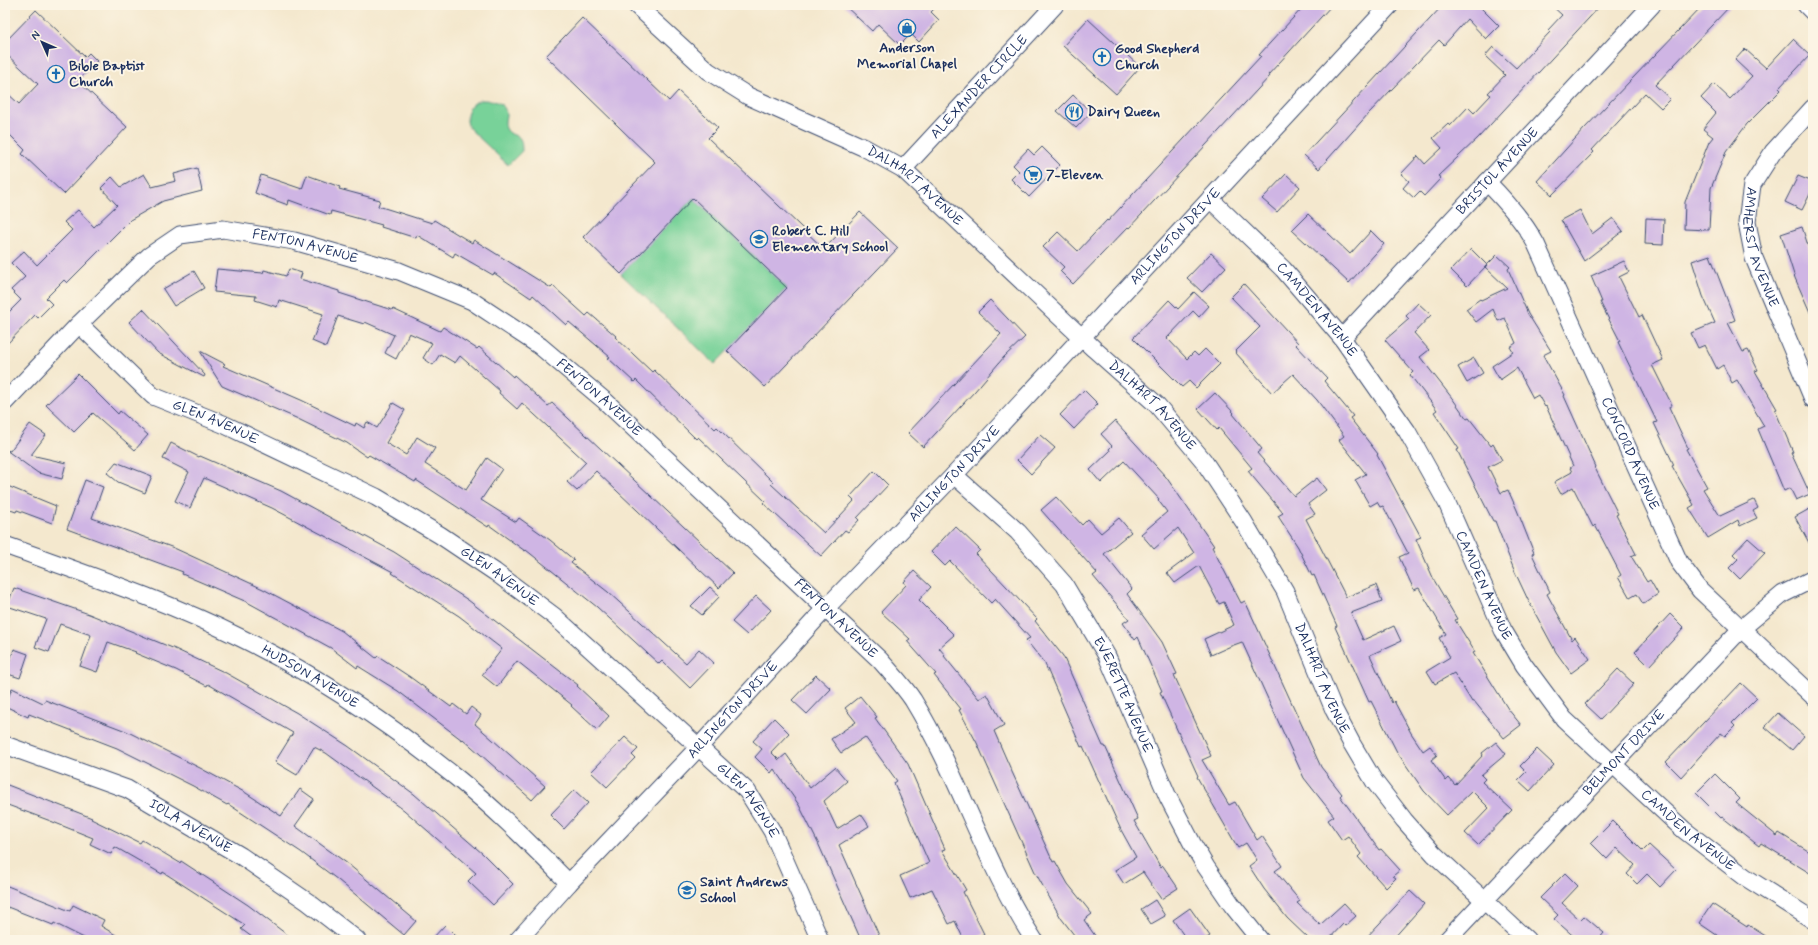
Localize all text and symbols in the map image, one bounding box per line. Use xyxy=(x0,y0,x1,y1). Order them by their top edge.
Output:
shop icon: Anderson Memorial Chapel xyxy=(897,18,917,38)
north arrow xyxy=(22,22,62,62)
text: N xyxy=(28,28,43,43)
street label: ALEXANDER CIRCLE xyxy=(927,31,1032,143)
place label: Anderson Memorial Chapel xyxy=(857,39,958,73)
place label: Good Shepherd Church xyxy=(1115,40,1199,74)
church icon: Good Shepherd Church xyxy=(1092,47,1112,67)
place label: Bible Baptist Church xyxy=(69,57,145,91)
church icon: Bible Baptist Church xyxy=(46,64,66,84)
restaurant icon: Dairy Queen xyxy=(1064,102,1084,122)
place label: Dairy Queen xyxy=(1087,103,1160,121)
street label: BRISTOL AVENUE xyxy=(1452,124,1543,219)
street label: DALHART AVENUE xyxy=(864,142,967,230)
supermarket icon: 7-Eleven xyxy=(1023,165,1043,185)
place label: 7-Eleven xyxy=(1046,166,1105,184)
street label: ARLINGTON DRIVE xyxy=(1126,184,1225,289)
street label: AMHERST AVENUE xyxy=(1738,186,1783,310)
place label: Robert C. Hill Elementary School xyxy=(772,222,888,256)
street label: FENTON AVENUE xyxy=(251,225,360,268)
school or university icon: Robert C. Hill Elementary School xyxy=(749,229,769,249)
street label: CAMDEN AVENUE xyxy=(1272,258,1361,360)
street label: FENTON AVENUE xyxy=(553,355,646,440)
street label: DALHART AVENUE xyxy=(1104,357,1200,454)
street label: CONCORD AVENUE xyxy=(1597,394,1663,513)
street label: GLEN AVENUE xyxy=(170,396,262,449)
street label: ARLINGTON DRIVE xyxy=(905,421,1005,526)
street label: CAMDEN AVENUE xyxy=(1451,528,1516,643)
street label: GLEN AVENUE xyxy=(457,542,542,610)
street label: FENTON AVENUE xyxy=(790,575,882,662)
street label: DALHART AVENUE xyxy=(1290,620,1354,737)
street label: EVERETTE AVENUE xyxy=(1089,634,1157,756)
street label: HUDSON AVENUE xyxy=(258,641,362,712)
street label: ARLINGTON DRIVE xyxy=(684,657,782,762)
street label: BELMONT DRIVE xyxy=(1579,706,1669,799)
street label: GLEN AVENUE xyxy=(713,759,783,841)
street label: CAMDEN AVENUE xyxy=(1637,785,1738,875)
street label: IOLA AVENUE xyxy=(146,795,235,857)
place label: Saint Andrews School xyxy=(700,873,789,907)
school or university icon: Saint Andrews School xyxy=(677,880,697,900)

